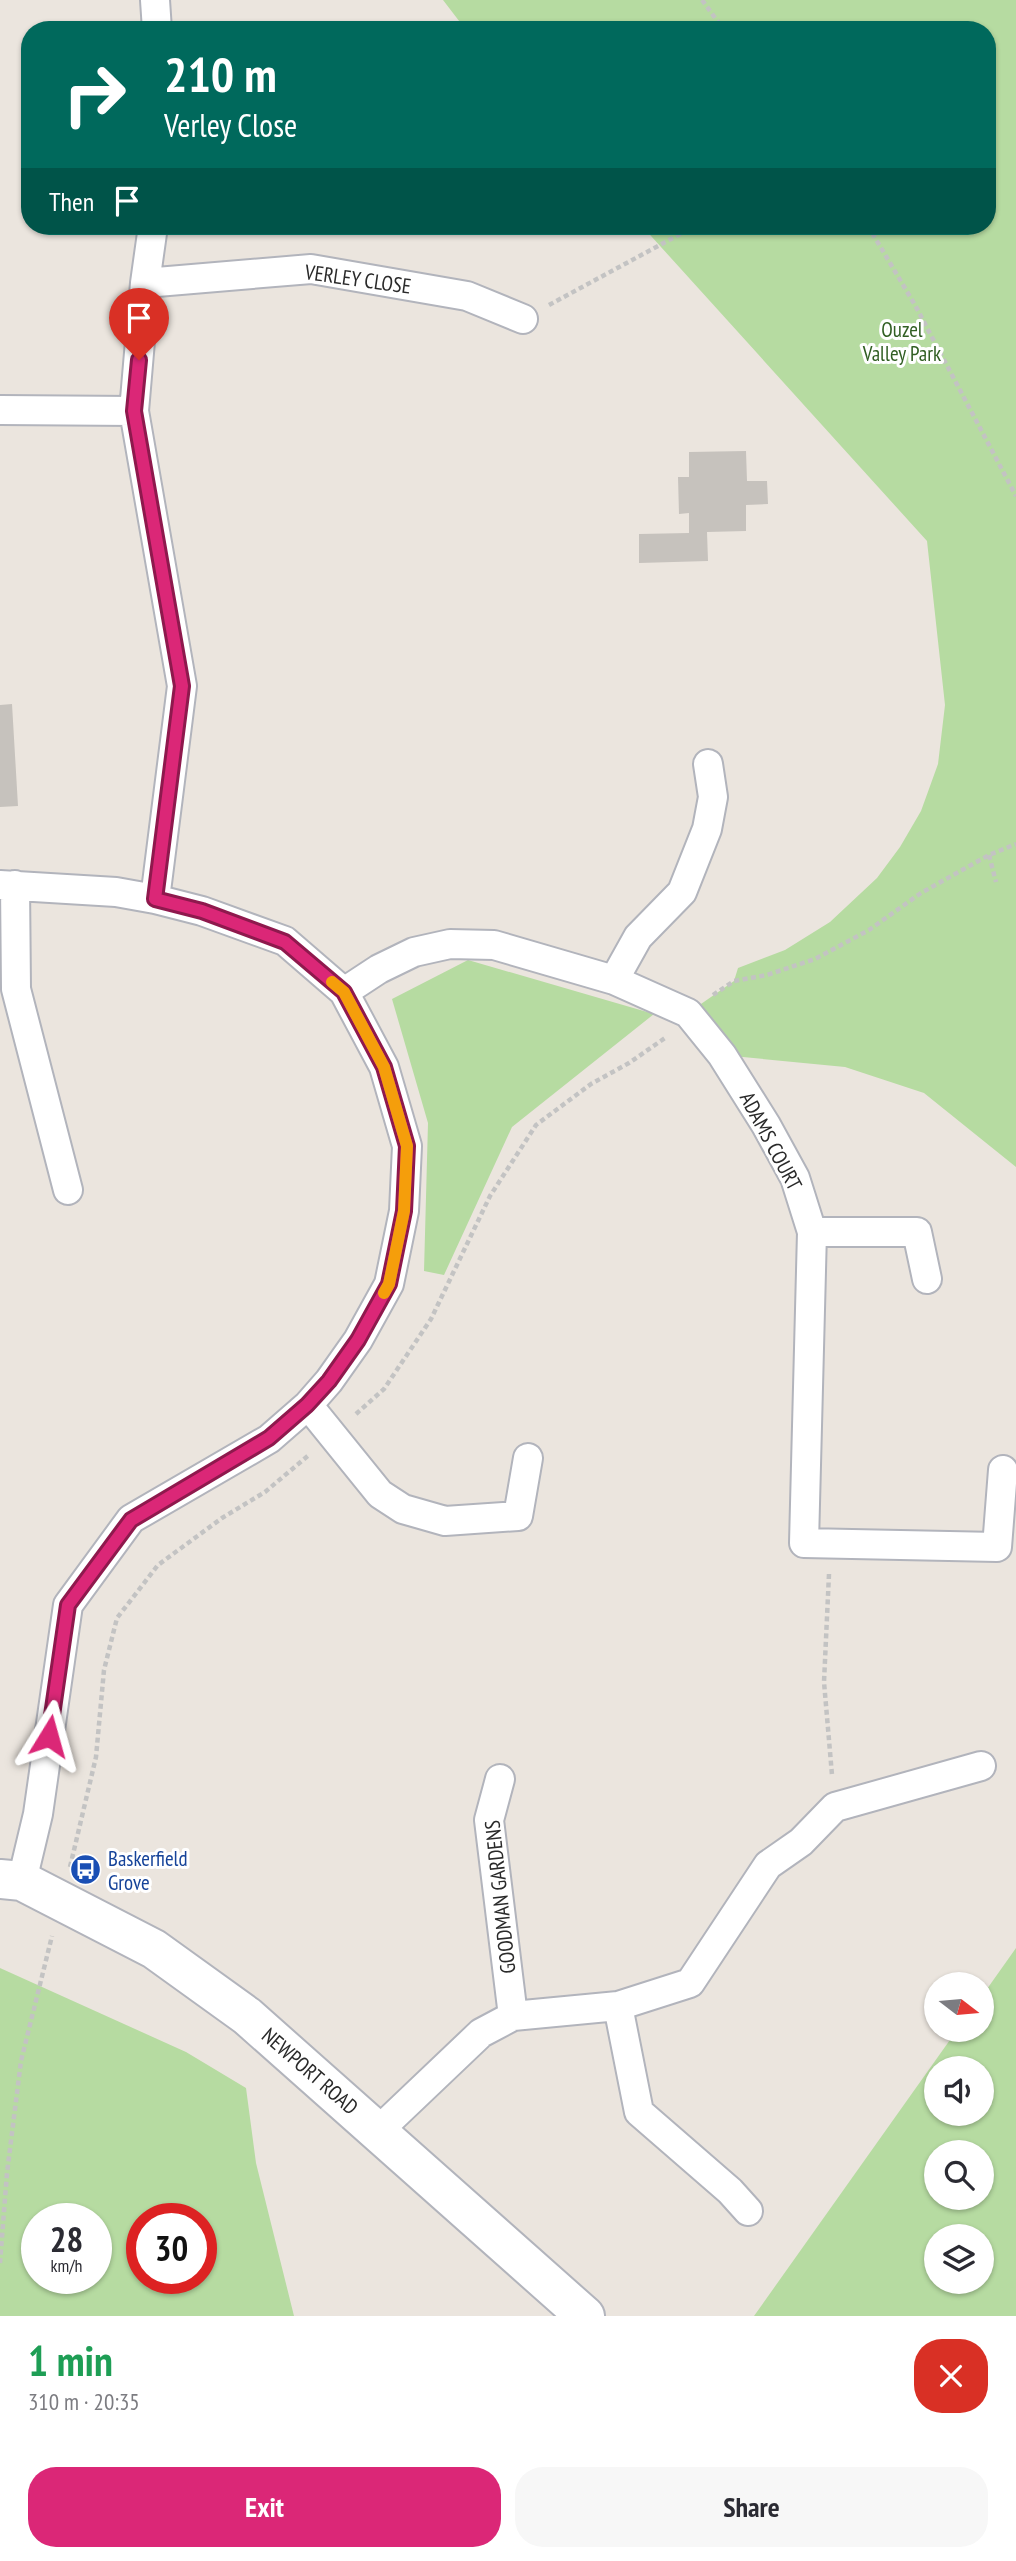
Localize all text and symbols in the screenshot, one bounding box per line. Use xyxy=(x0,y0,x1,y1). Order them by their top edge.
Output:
text: 210 m xyxy=(164,42,277,106)
icon: right xyxy=(49,49,140,140)
text: Verley Close xyxy=(164,104,297,146)
icon: arrive xyxy=(108,182,146,220)
text: Then xyxy=(49,185,94,218)
street label: VERLEY CLOSE xyxy=(302,258,413,300)
pin xyxy=(109,288,169,360)
icon: arrive xyxy=(120,299,158,337)
park label: Ouzel Valley Park xyxy=(862,316,941,367)
street label: ADAMS COURT xyxy=(734,1087,808,1195)
position arrow xyxy=(12,1699,86,1773)
street label: GOODMAN GARDENS xyxy=(479,1819,521,1975)
place label: Baskerfield Grove xyxy=(108,1845,188,1896)
bus stop icon: Baskerfield Grove xyxy=(68,1853,102,1887)
north arrow xyxy=(924,1972,994,2042)
map controls xyxy=(924,1972,994,2294)
street label: NEWPORT ROAD xyxy=(256,2022,364,2120)
button: sound xyxy=(924,2056,994,2126)
button: search xyxy=(924,2140,994,2210)
speed limit sign: 30 xyxy=(126,2203,217,2294)
text: 28 xyxy=(50,2216,83,2262)
button: layers xyxy=(924,2224,994,2294)
text: km/h xyxy=(51,2254,82,2277)
text: 1 min xyxy=(28,2333,113,2388)
button: close xyxy=(914,2339,988,2413)
text: 310 m · 20:35 xyxy=(28,2387,140,2416)
button: Exit xyxy=(28,2467,501,2547)
button: Share xyxy=(515,2467,988,2547)

